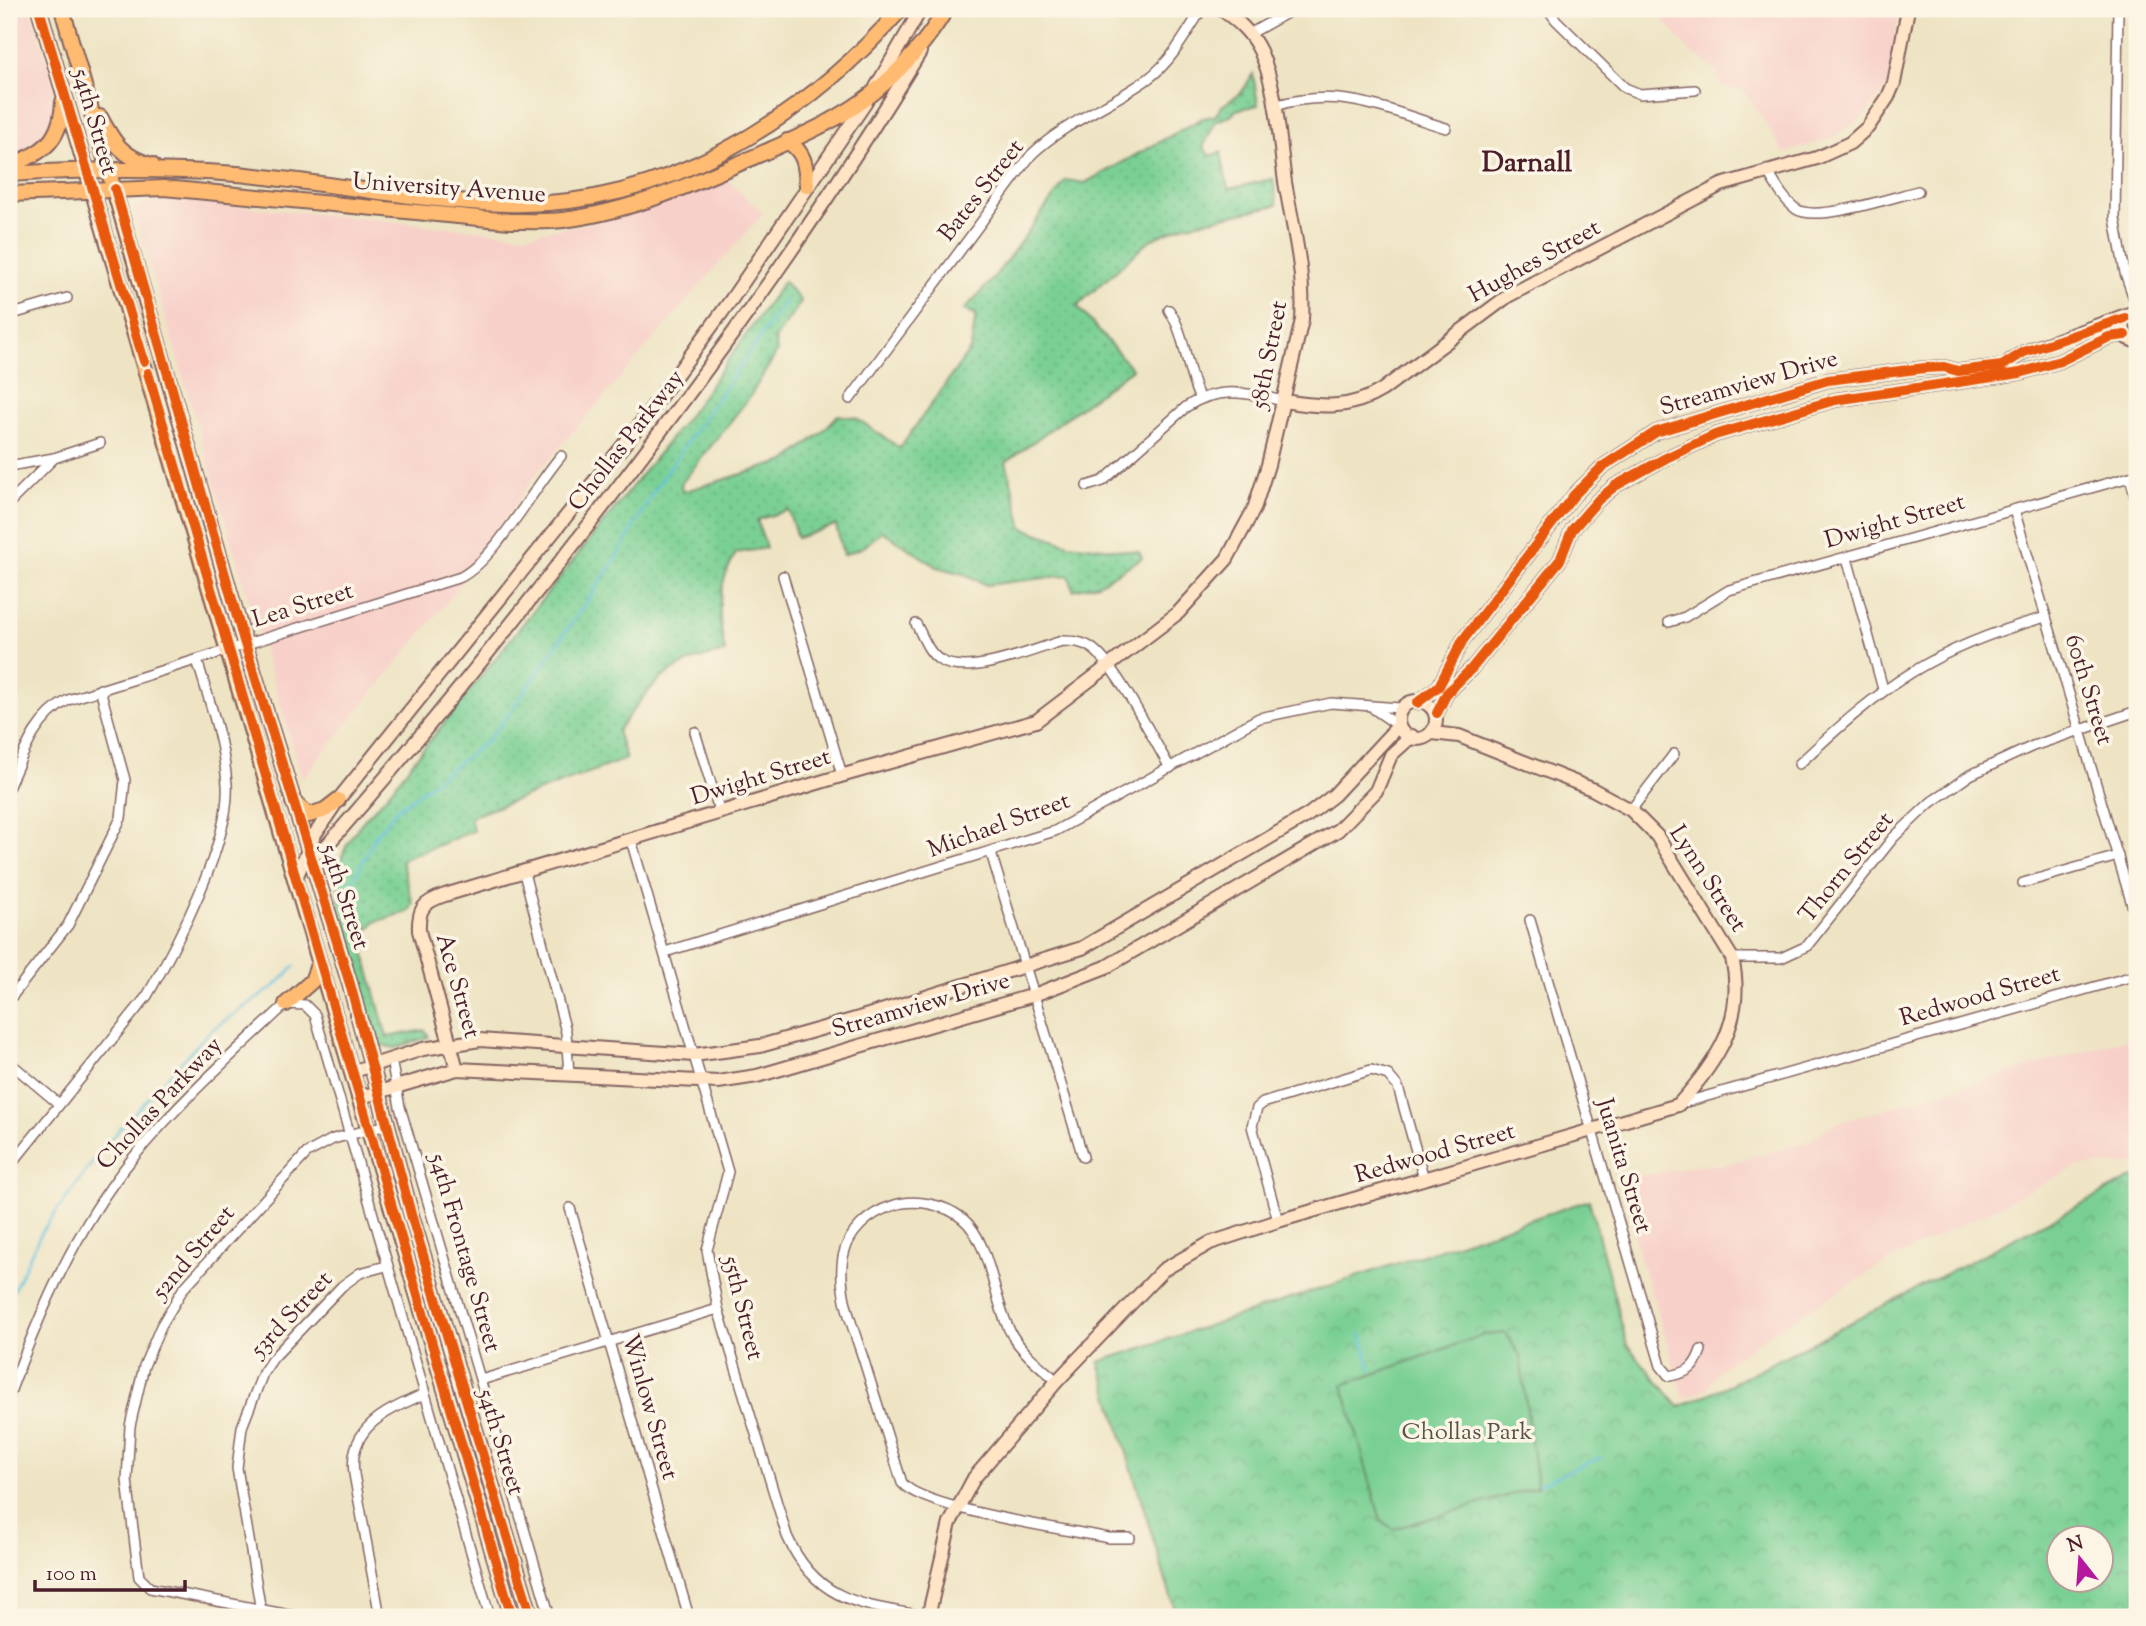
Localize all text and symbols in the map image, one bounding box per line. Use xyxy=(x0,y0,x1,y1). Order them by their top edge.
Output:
street label: 54th Street xyxy=(62,63,125,179)
street label: Bates Street xyxy=(931,133,1033,249)
district label: Darnall xyxy=(1482,144,1572,184)
street label: University Avenue xyxy=(351,165,547,213)
street label: Hughes Street xyxy=(1463,212,1607,312)
street label: 58th Street xyxy=(1242,298,1297,414)
street label: Streamview Drive xyxy=(1656,342,1842,426)
street label: Chollas Parkway xyxy=(561,363,693,519)
street label: Dwight Street xyxy=(1821,486,1969,558)
street label: Lea Street xyxy=(248,575,358,637)
street label: 60th Street xyxy=(2055,631,2121,749)
street label: Dwight Street xyxy=(687,741,835,815)
street label: Michael Street xyxy=(923,785,1075,867)
street label: Thorn Street xyxy=(1792,805,1902,931)
street label: Lynn Street xyxy=(1660,819,1754,939)
street label: 54th Street xyxy=(310,838,377,954)
street label: Ace Street xyxy=(426,930,488,1042)
street label: Redwood Street xyxy=(1896,958,2064,1036)
street label: Streamview Drive xyxy=(828,964,1014,1048)
street label: Chollas Parkway xyxy=(89,1030,231,1178)
street label: Juanita Street xyxy=(1586,1093,1660,1237)
street label: Redwood Street xyxy=(1351,1115,1519,1193)
street label: 54th Frontage Street xyxy=(419,1148,509,1356)
street label: 52nd Street xyxy=(143,1198,244,1309)
street label: 55th Street xyxy=(712,1251,771,1364)
street label: 53rd Street xyxy=(242,1264,341,1367)
street label: Winlow Street xyxy=(612,1330,686,1484)
street label: 54th Street xyxy=(467,1383,532,1499)
park label: Chollas Park xyxy=(1401,1416,1533,1450)
north arrow xyxy=(2044,1524,2114,1594)
text: N xyxy=(2065,1530,2087,1560)
scale bar xyxy=(35,1549,186,1593)
text: 100 m xyxy=(46,1560,97,1590)

